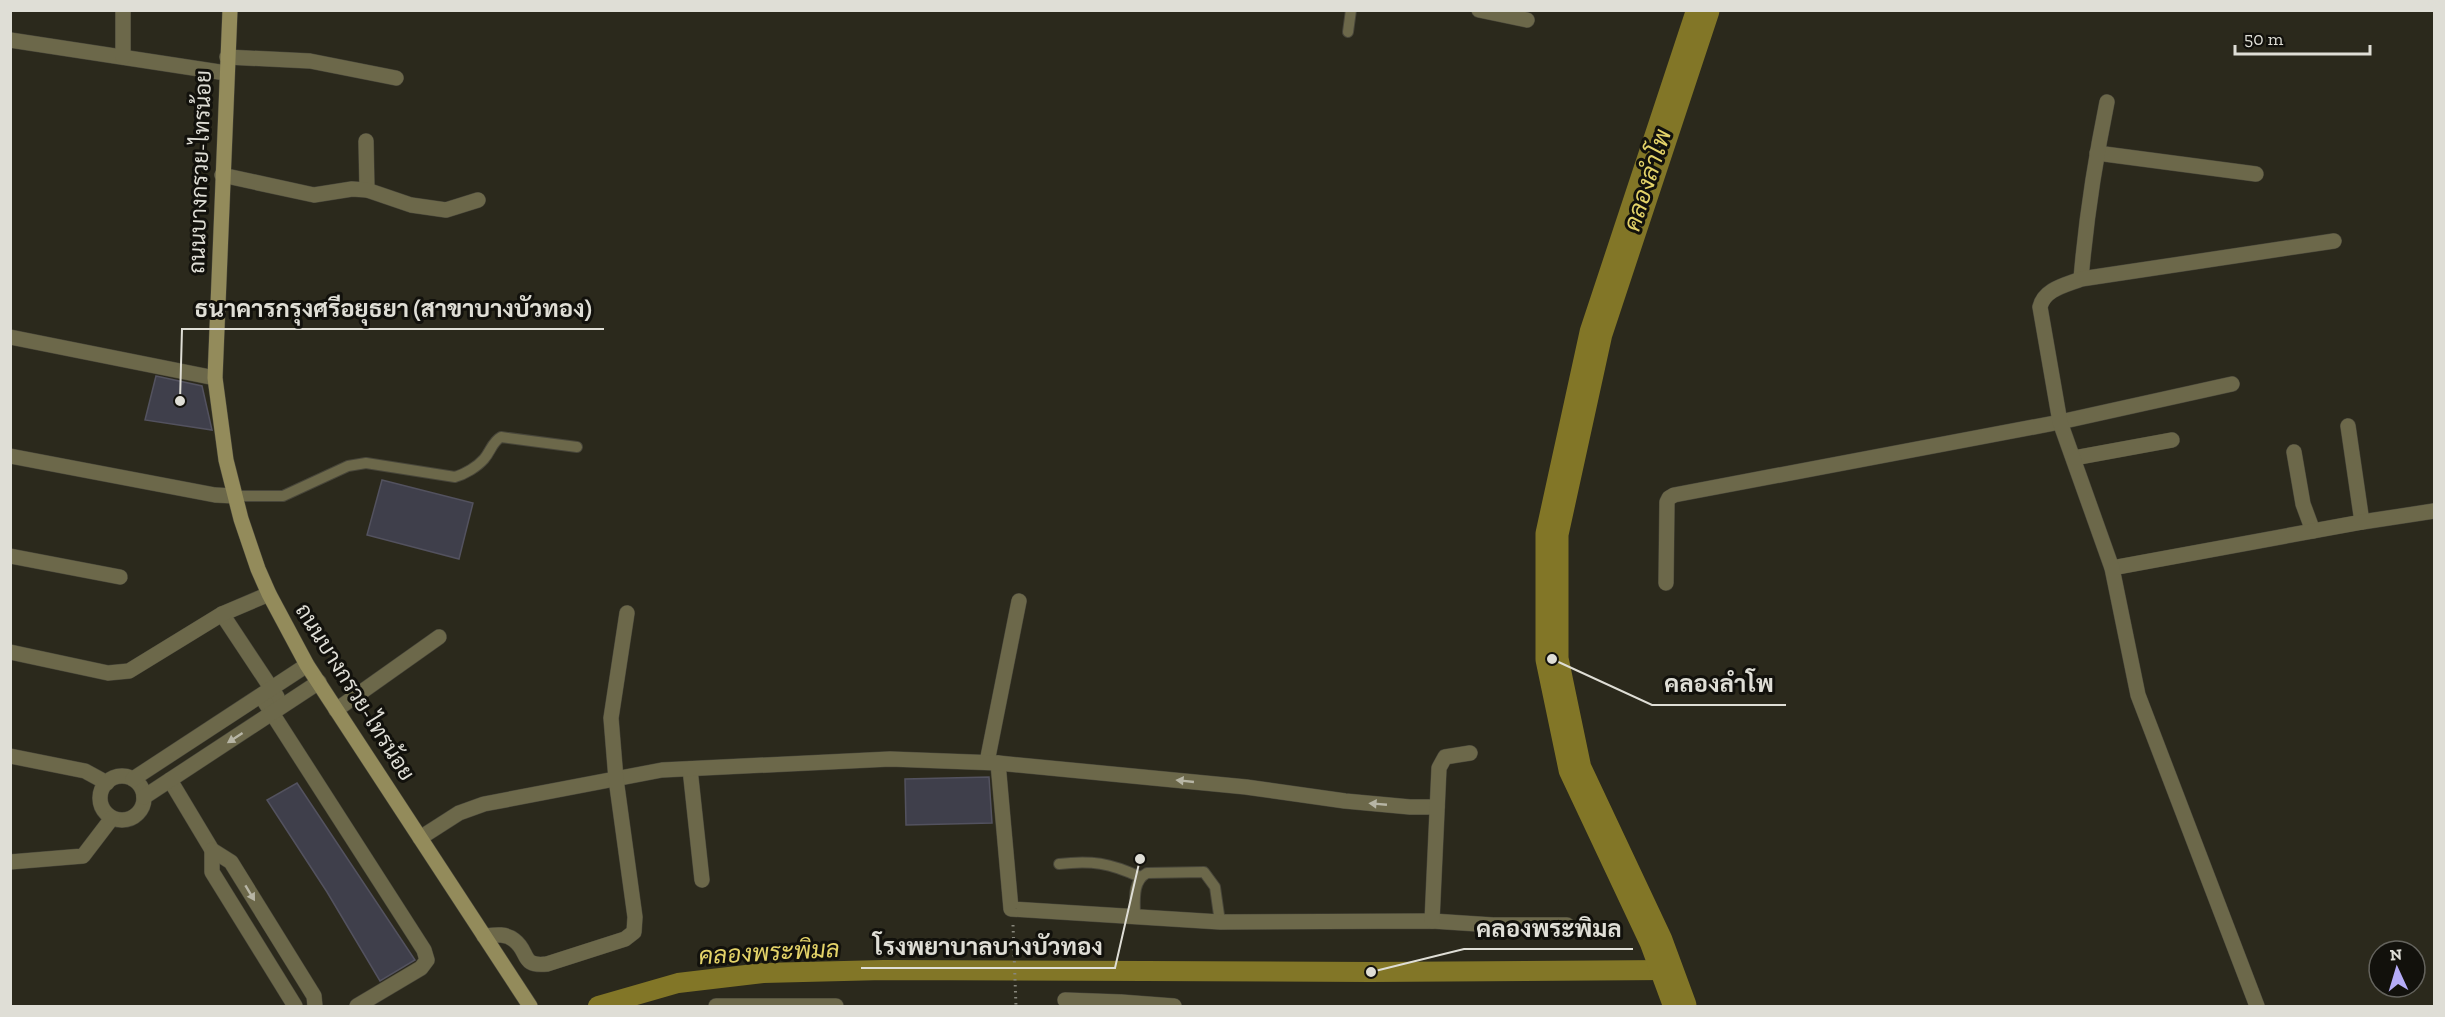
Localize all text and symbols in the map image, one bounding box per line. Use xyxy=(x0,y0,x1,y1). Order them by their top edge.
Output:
scale bar xyxy=(2235,18,2370,56)
text: 50 m xyxy=(2244,28,2284,50)
street label: ถนนบางกรวย-ไทรน้อย xyxy=(182,70,217,274)
water label: คลองลำโพ xyxy=(1616,125,1677,235)
callout: ธนาคารกรุงศรีอยุธยา (สาขาบางบัวทอง) xyxy=(182,287,604,329)
text: ธนาคารกรุงศรีอยุธยา (สาขาบางบัวทอง) xyxy=(194,294,592,326)
street label: ถนนบางกรวย-ไทรน้อย xyxy=(290,598,421,786)
callout: คลองลำโพ xyxy=(1652,663,1786,705)
text: คลองลำโพ xyxy=(1664,668,1774,698)
one-way arrow xyxy=(227,732,243,743)
one-way arrow xyxy=(1175,776,1194,786)
one-way arrow xyxy=(1369,799,1388,809)
one-way arrow xyxy=(244,885,255,901)
callout: คลองพระพิมล xyxy=(1464,907,1633,949)
text: คลองพระพิมล xyxy=(1476,914,1622,943)
callout: โรงพยาบาลบางบัวทอง xyxy=(861,926,1115,968)
text: โรงพยาบาลบางบัวทอง xyxy=(871,931,1103,961)
water label: คลองพระพิมล xyxy=(698,934,840,970)
north arrow xyxy=(2367,939,2427,999)
text: N xyxy=(2389,945,2403,964)

